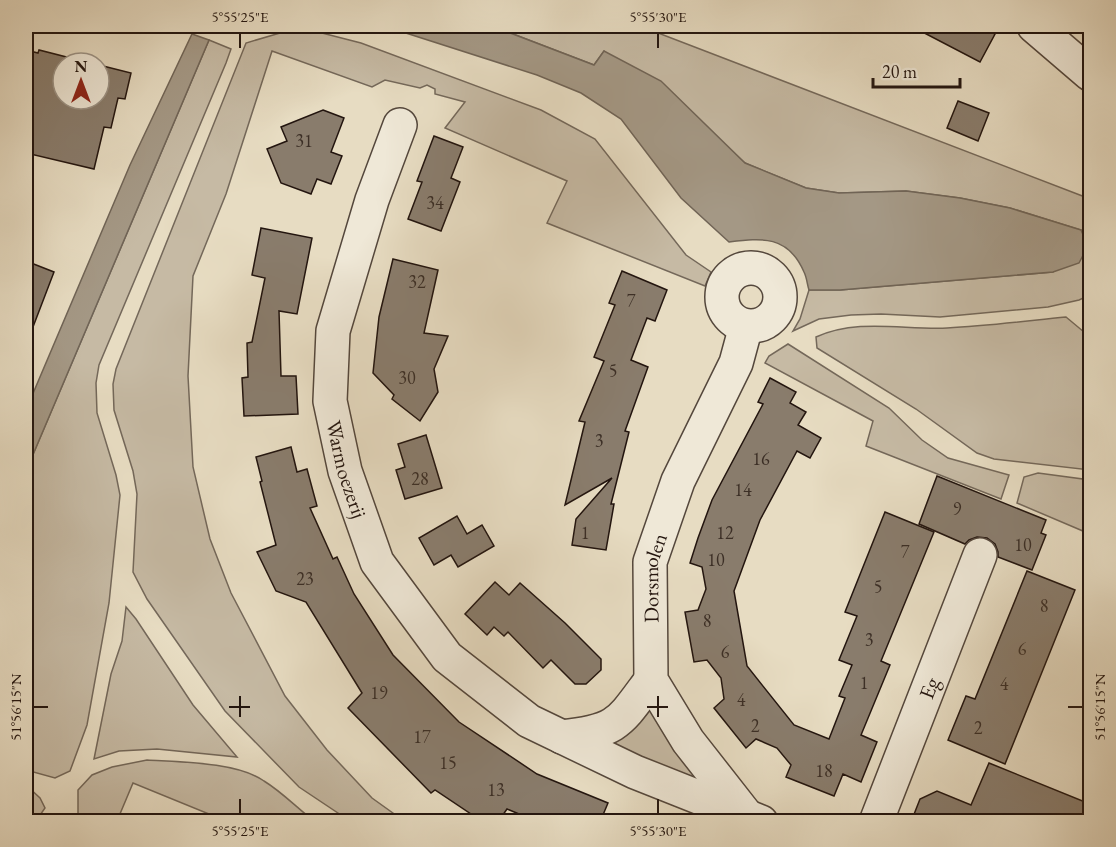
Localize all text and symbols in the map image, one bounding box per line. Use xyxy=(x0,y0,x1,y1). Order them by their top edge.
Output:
text: 5°55'25"E xyxy=(212,7,269,26)
text: 5°55'30"E xyxy=(630,7,687,26)
north arrow xyxy=(51,51,111,111)
scale bar xyxy=(873,51,960,89)
text: N xyxy=(75,56,88,77)
text: 20 m xyxy=(882,60,917,83)
house number: 31 xyxy=(295,129,313,152)
house number: 34 xyxy=(426,191,444,214)
house number: 32 xyxy=(408,270,426,293)
house number: 7 xyxy=(627,289,636,312)
house number: 5 xyxy=(609,359,617,382)
house number: 30 xyxy=(398,366,416,389)
street label: Warmoezerij xyxy=(321,418,374,522)
house number: 3 xyxy=(595,429,603,452)
house number: 16 xyxy=(752,447,770,470)
house number: 28 xyxy=(411,467,429,490)
house number: 14 xyxy=(734,478,752,501)
house number: 9 xyxy=(953,497,962,520)
house number: 1 xyxy=(581,521,589,544)
house number: 12 xyxy=(716,521,734,544)
street label: Dorsmolen xyxy=(636,529,673,623)
house number: 10 xyxy=(1014,533,1032,556)
house number: 7 xyxy=(901,540,910,563)
house number: 10 xyxy=(707,548,725,571)
house number: 23 xyxy=(296,567,314,590)
house number: 5 xyxy=(874,575,882,598)
house number: 8 xyxy=(1040,594,1048,617)
house number: 8 xyxy=(703,609,711,632)
house number: 3 xyxy=(865,628,873,651)
house number: 6 xyxy=(1018,637,1027,660)
house number: 6 xyxy=(721,640,730,663)
house number: 1 xyxy=(860,671,868,694)
street label: Eg xyxy=(912,672,945,703)
house number: 4 xyxy=(1000,672,1009,695)
text: 51°56'15"N xyxy=(6,673,25,741)
text: 51°56'15"N xyxy=(1090,673,1109,741)
house number: 19 xyxy=(370,681,388,704)
house number: 4 xyxy=(737,688,746,711)
house number: 2 xyxy=(751,714,760,737)
house number: 2 xyxy=(974,716,983,739)
house number: 17 xyxy=(413,725,431,748)
house number: 15 xyxy=(439,751,457,774)
house number: 18 xyxy=(815,759,833,782)
house number: 13 xyxy=(487,778,505,801)
text: 5°55'25"E xyxy=(212,821,269,840)
text: 5°55'30"E xyxy=(630,821,687,840)

